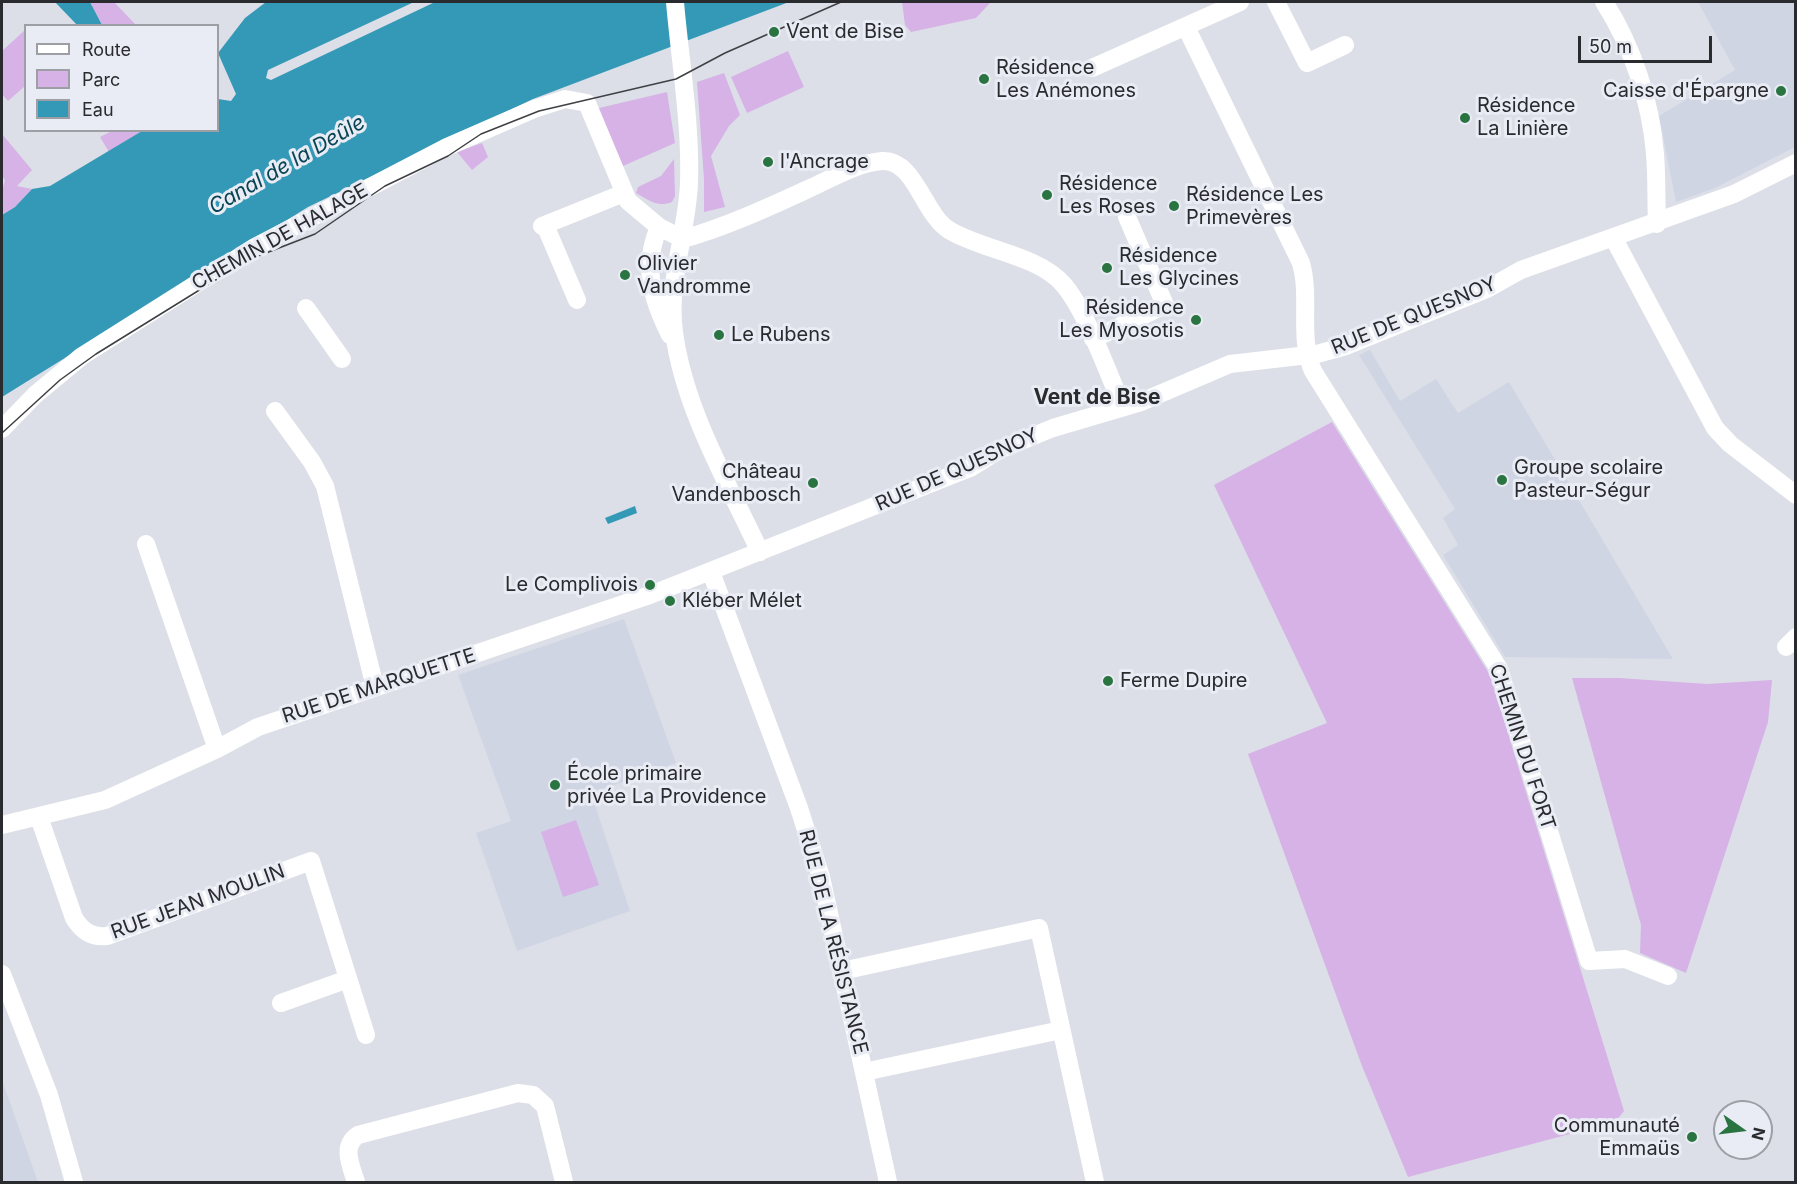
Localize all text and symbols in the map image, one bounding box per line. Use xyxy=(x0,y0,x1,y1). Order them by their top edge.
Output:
place label: Vent de Bise xyxy=(786,20,904,44)
legend xyxy=(24,24,219,132)
scale bar xyxy=(1581,24,1714,62)
marker: Vent de Bise xyxy=(767,25,781,39)
text: 50 m xyxy=(1589,36,1632,57)
text: Route xyxy=(82,39,131,60)
place label: Résidence Les Anémones xyxy=(996,56,1136,103)
text: Parc xyxy=(82,69,120,90)
marker: Résidence Les Anémones xyxy=(977,72,991,86)
place label: Caisse d'Épargne xyxy=(1603,79,1769,103)
marker: Caisse d'Épargne xyxy=(1774,84,1788,98)
place label: Résidence La Linière xyxy=(1477,94,1575,141)
text: Eau xyxy=(82,99,114,120)
water label: Canal de la Deûle xyxy=(204,110,370,220)
marker: Résidence La Linière xyxy=(1458,111,1472,125)
place label: l'Ancrage xyxy=(780,150,869,174)
marker: l'Ancrage xyxy=(761,155,775,169)
place label: Résidence Les Roses xyxy=(1059,172,1157,219)
street label: CHEMIN DE HALAGE xyxy=(188,179,372,295)
place label: Résidence Les Primevères xyxy=(1186,183,1324,230)
marker: Résidence Les Roses xyxy=(1040,188,1054,202)
marker: Résidence Les Primevères xyxy=(1167,199,1181,213)
place label: Résidence Les Glycines xyxy=(1119,244,1239,291)
place label: Olivier Vandromme xyxy=(637,252,751,299)
marker: Résidence Les Glycines xyxy=(1100,261,1114,275)
marker: Olivier Vandromme xyxy=(618,268,632,282)
street label: RUE DE QUESNOY xyxy=(1328,272,1500,360)
place label: Résidence Les Myosotis xyxy=(1059,296,1184,343)
marker: Résidence Les Myosotis xyxy=(1189,313,1203,327)
place label: Le Rubens xyxy=(731,323,831,347)
marker: Le Rubens xyxy=(712,328,726,342)
district label: Vent de Bise xyxy=(1033,385,1161,411)
street label: RUE DE QUESNOY xyxy=(872,423,1042,517)
place label: Groupe scolaire Pasteur-Ségur xyxy=(1514,456,1663,503)
place label: Château Vandenbosch xyxy=(671,460,801,507)
marker: Groupe scolaire Pasteur-Ségur xyxy=(1495,473,1509,487)
marker: Château Vandenbosch xyxy=(806,476,820,490)
place label: Le Complivois xyxy=(505,573,638,597)
marker: Le Complivois xyxy=(643,578,657,592)
place label: Kléber Mélet xyxy=(682,589,802,613)
marker: Kléber Mélet xyxy=(663,594,677,608)
street label: RUE DE MARQUETTE xyxy=(279,643,479,729)
street label: CHEMIN DU FORT xyxy=(1484,661,1560,833)
place label: Ferme Dupire xyxy=(1120,669,1248,693)
marker: Ferme Dupire xyxy=(1101,674,1115,688)
place label: École primaire privée La Providence xyxy=(567,762,766,809)
marker: École primaire privée La Providence xyxy=(548,778,562,792)
street label: RUE DE LA RÉSISTANCE xyxy=(793,827,873,1057)
street label: RUE JEAN MOULIN xyxy=(108,859,288,945)
north arrow xyxy=(1713,1100,1773,1160)
place label: Communauté Emmaüs xyxy=(1554,1114,1680,1161)
text: N xyxy=(1747,1126,1770,1142)
marker: Communauté Emmaüs xyxy=(1685,1130,1699,1144)

